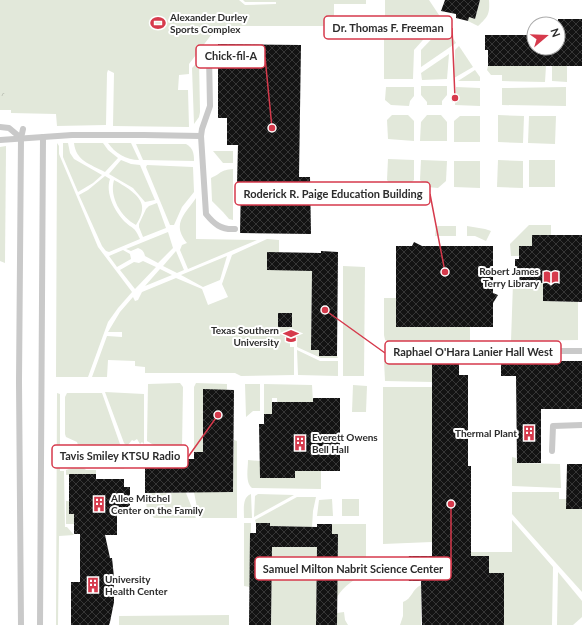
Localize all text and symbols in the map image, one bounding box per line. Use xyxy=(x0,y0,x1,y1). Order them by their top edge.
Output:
place label: Alexander Durley Sports Complex xyxy=(169,11,248,35)
sports icon: Alexander Durley Sports Complex xyxy=(149,14,167,32)
callout: Dr. Thomas F. Freeman xyxy=(324,16,452,39)
north arrow xyxy=(526,16,566,56)
text: Dr. Thomas F. Freeman xyxy=(332,21,444,34)
text: N xyxy=(548,26,563,39)
callout: Chick-fil-A xyxy=(196,45,265,68)
text: Chick-fil-A xyxy=(205,49,258,62)
callout: Roderick R. Paige Education Building xyxy=(235,182,430,205)
text: Roderick R. Paige Education Building xyxy=(243,187,423,200)
place label: Robert James Terry Library xyxy=(479,265,540,289)
library icon: Robert James Terry Library xyxy=(542,268,560,286)
place label: Texas Southern University xyxy=(211,324,280,348)
school or university icon: Texas Southern University xyxy=(282,327,300,345)
callout: Raphael O'Hara Lanier Hall West xyxy=(385,341,561,364)
text: Raphael O'Hara Lanier Hall West xyxy=(393,345,554,358)
building icon: Thermal Plant xyxy=(520,424,538,442)
place label: Thermal Plant xyxy=(455,427,517,439)
place label: Everett Owens Bell Hall xyxy=(312,431,378,455)
building icon: Everett Owens Bell Hall xyxy=(291,434,309,452)
callout: Tavis Smiley KTSU Radio xyxy=(52,445,188,468)
text: Tavis Smiley KTSU Radio xyxy=(60,449,180,462)
place label: Allee Mitchel Center on the Family xyxy=(110,492,204,516)
building icon: Allee Mitchel Center on the Family xyxy=(90,495,108,513)
callout: Samuel Milton Nabrit Science Center xyxy=(255,557,451,580)
text: Samuel Milton Nabrit Science Center xyxy=(263,562,444,575)
place label: University Health Center xyxy=(105,573,168,597)
building icon: University Health Center xyxy=(84,576,102,594)

